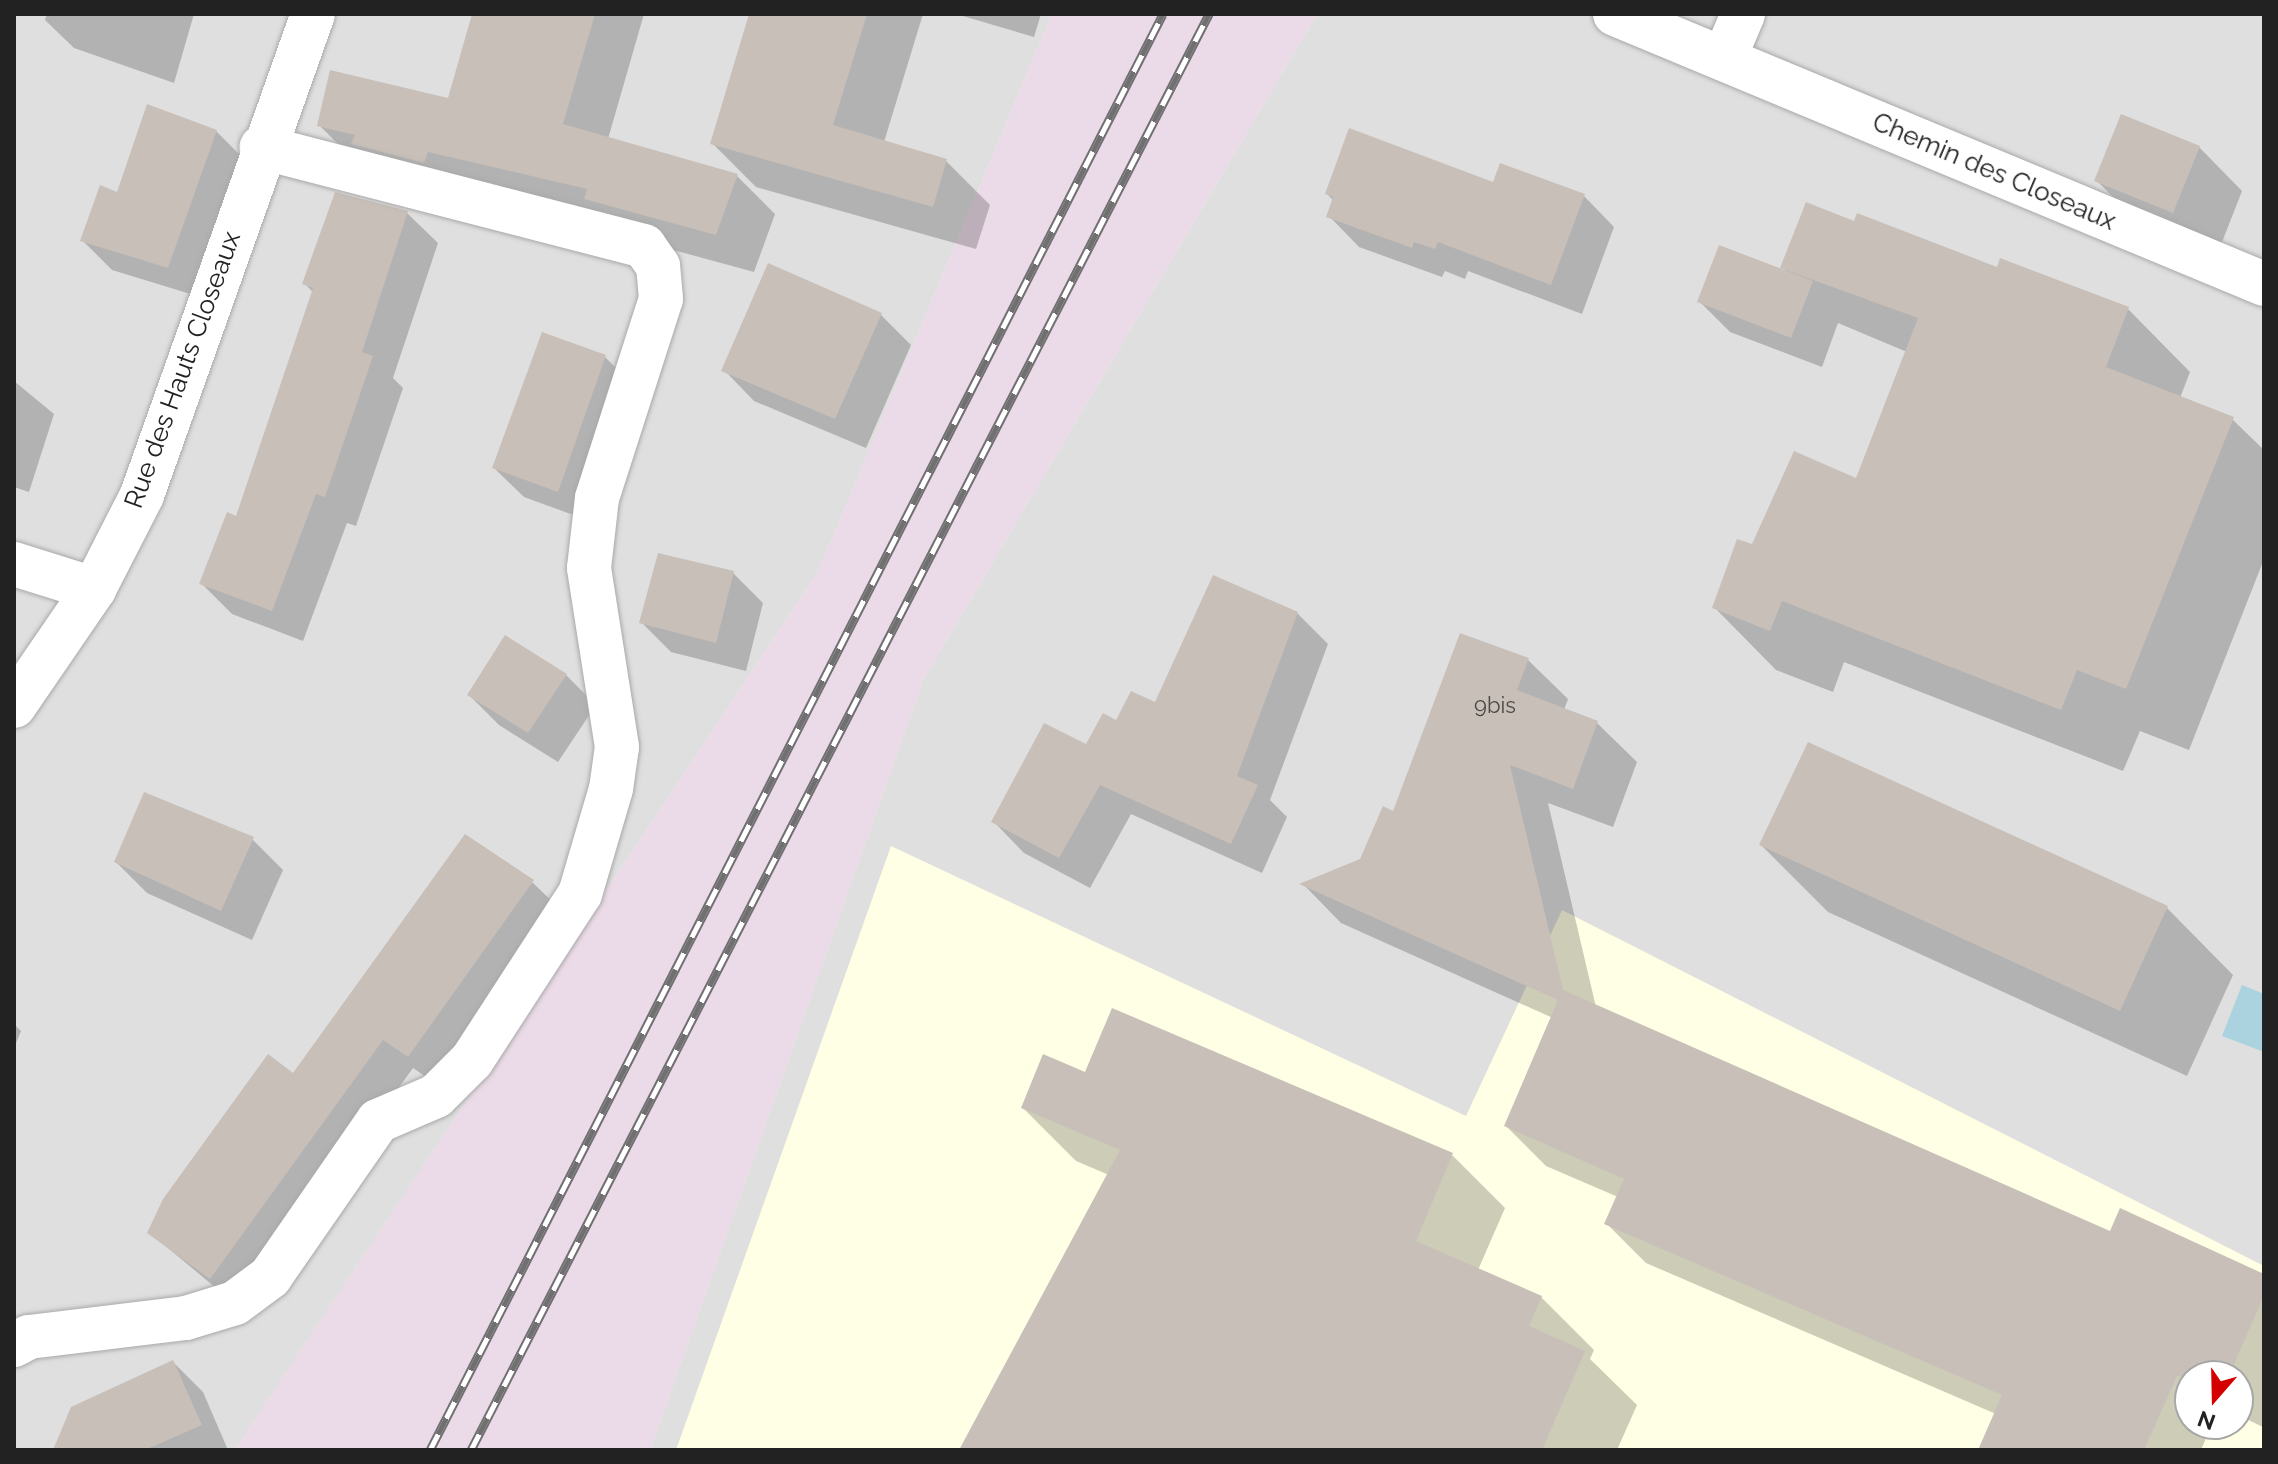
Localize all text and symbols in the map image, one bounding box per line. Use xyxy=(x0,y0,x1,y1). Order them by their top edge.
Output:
street label: Chemin des Closeaux xyxy=(1868,107,2120,237)
street label: Rue des Hauts Closeaux xyxy=(118,227,248,513)
house number: 9bis xyxy=(1474,693,1516,719)
north arrow xyxy=(2174,1360,2254,1440)
text: N xyxy=(2194,1406,2219,1436)

